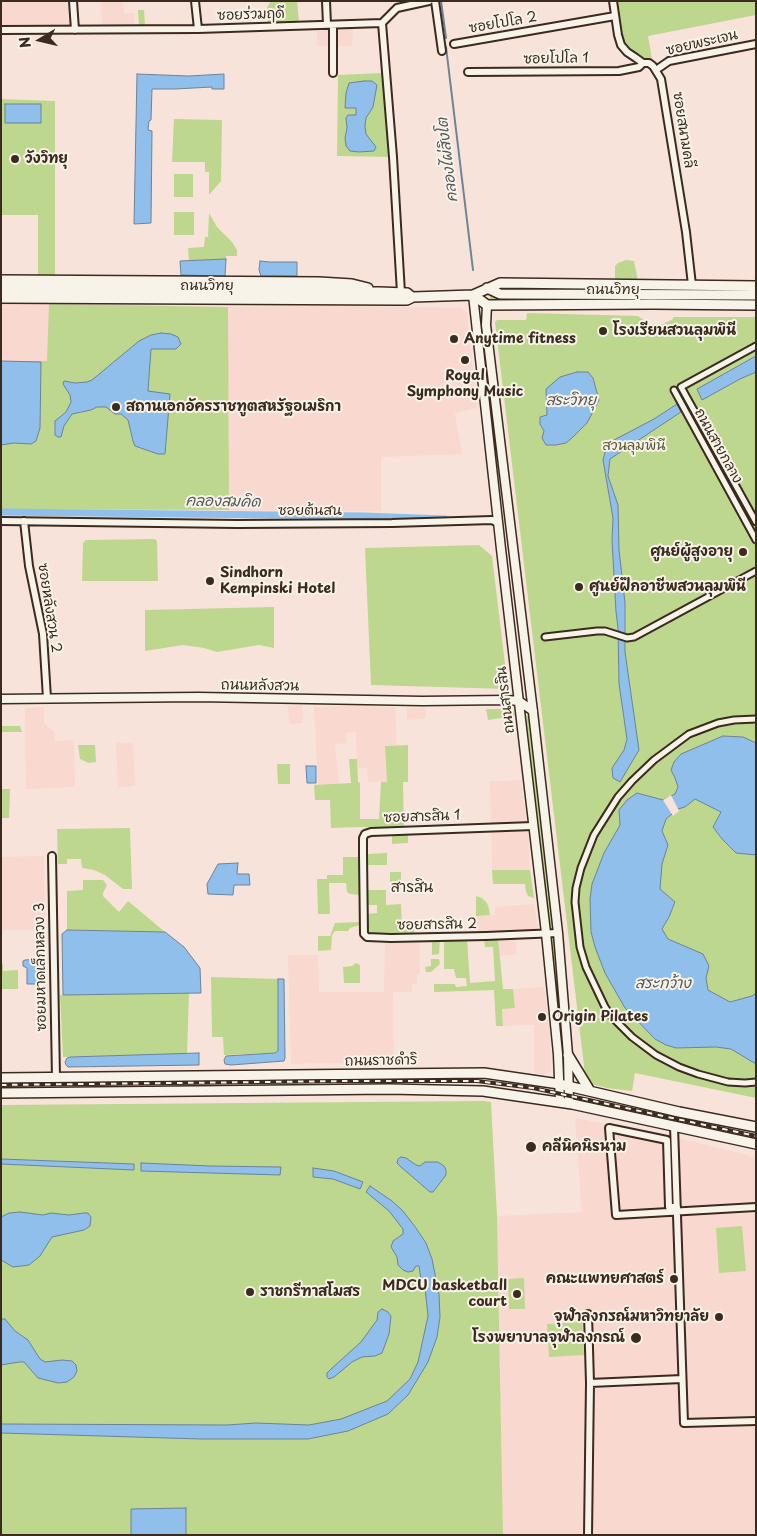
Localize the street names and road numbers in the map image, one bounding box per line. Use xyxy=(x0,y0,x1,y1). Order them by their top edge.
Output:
street label: ซอยร่วมฤดี xyxy=(217,5,285,25)
street label: ซอยโปโล 2 xyxy=(468,9,538,37)
street label: ซอยพระเจน xyxy=(665,27,739,59)
street label: ซอยโปโล 1 xyxy=(523,50,589,68)
street label: ซอยสนามคลี xyxy=(669,91,697,169)
street label: ถนนวิทยุ xyxy=(180,278,234,294)
street label: ถนนวิทยุ xyxy=(586,282,640,298)
street label: ถนนสายกลาง xyxy=(691,406,745,486)
street label: ซอยต้นสน xyxy=(278,503,342,519)
street label: ซอยหลังสวน 2 xyxy=(34,562,64,654)
street label: ถนนสารสิน xyxy=(494,665,518,735)
street label: ถนนหลังสวน xyxy=(221,677,299,695)
street label: ซอยสารสิน 1 xyxy=(383,807,461,827)
street label: ซอยมหาดเล็กหลวง 3 xyxy=(31,903,51,1031)
street label: ซอยสารสิน 2 xyxy=(397,916,477,934)
street label: ถนนราชดำริ xyxy=(344,1052,418,1070)

